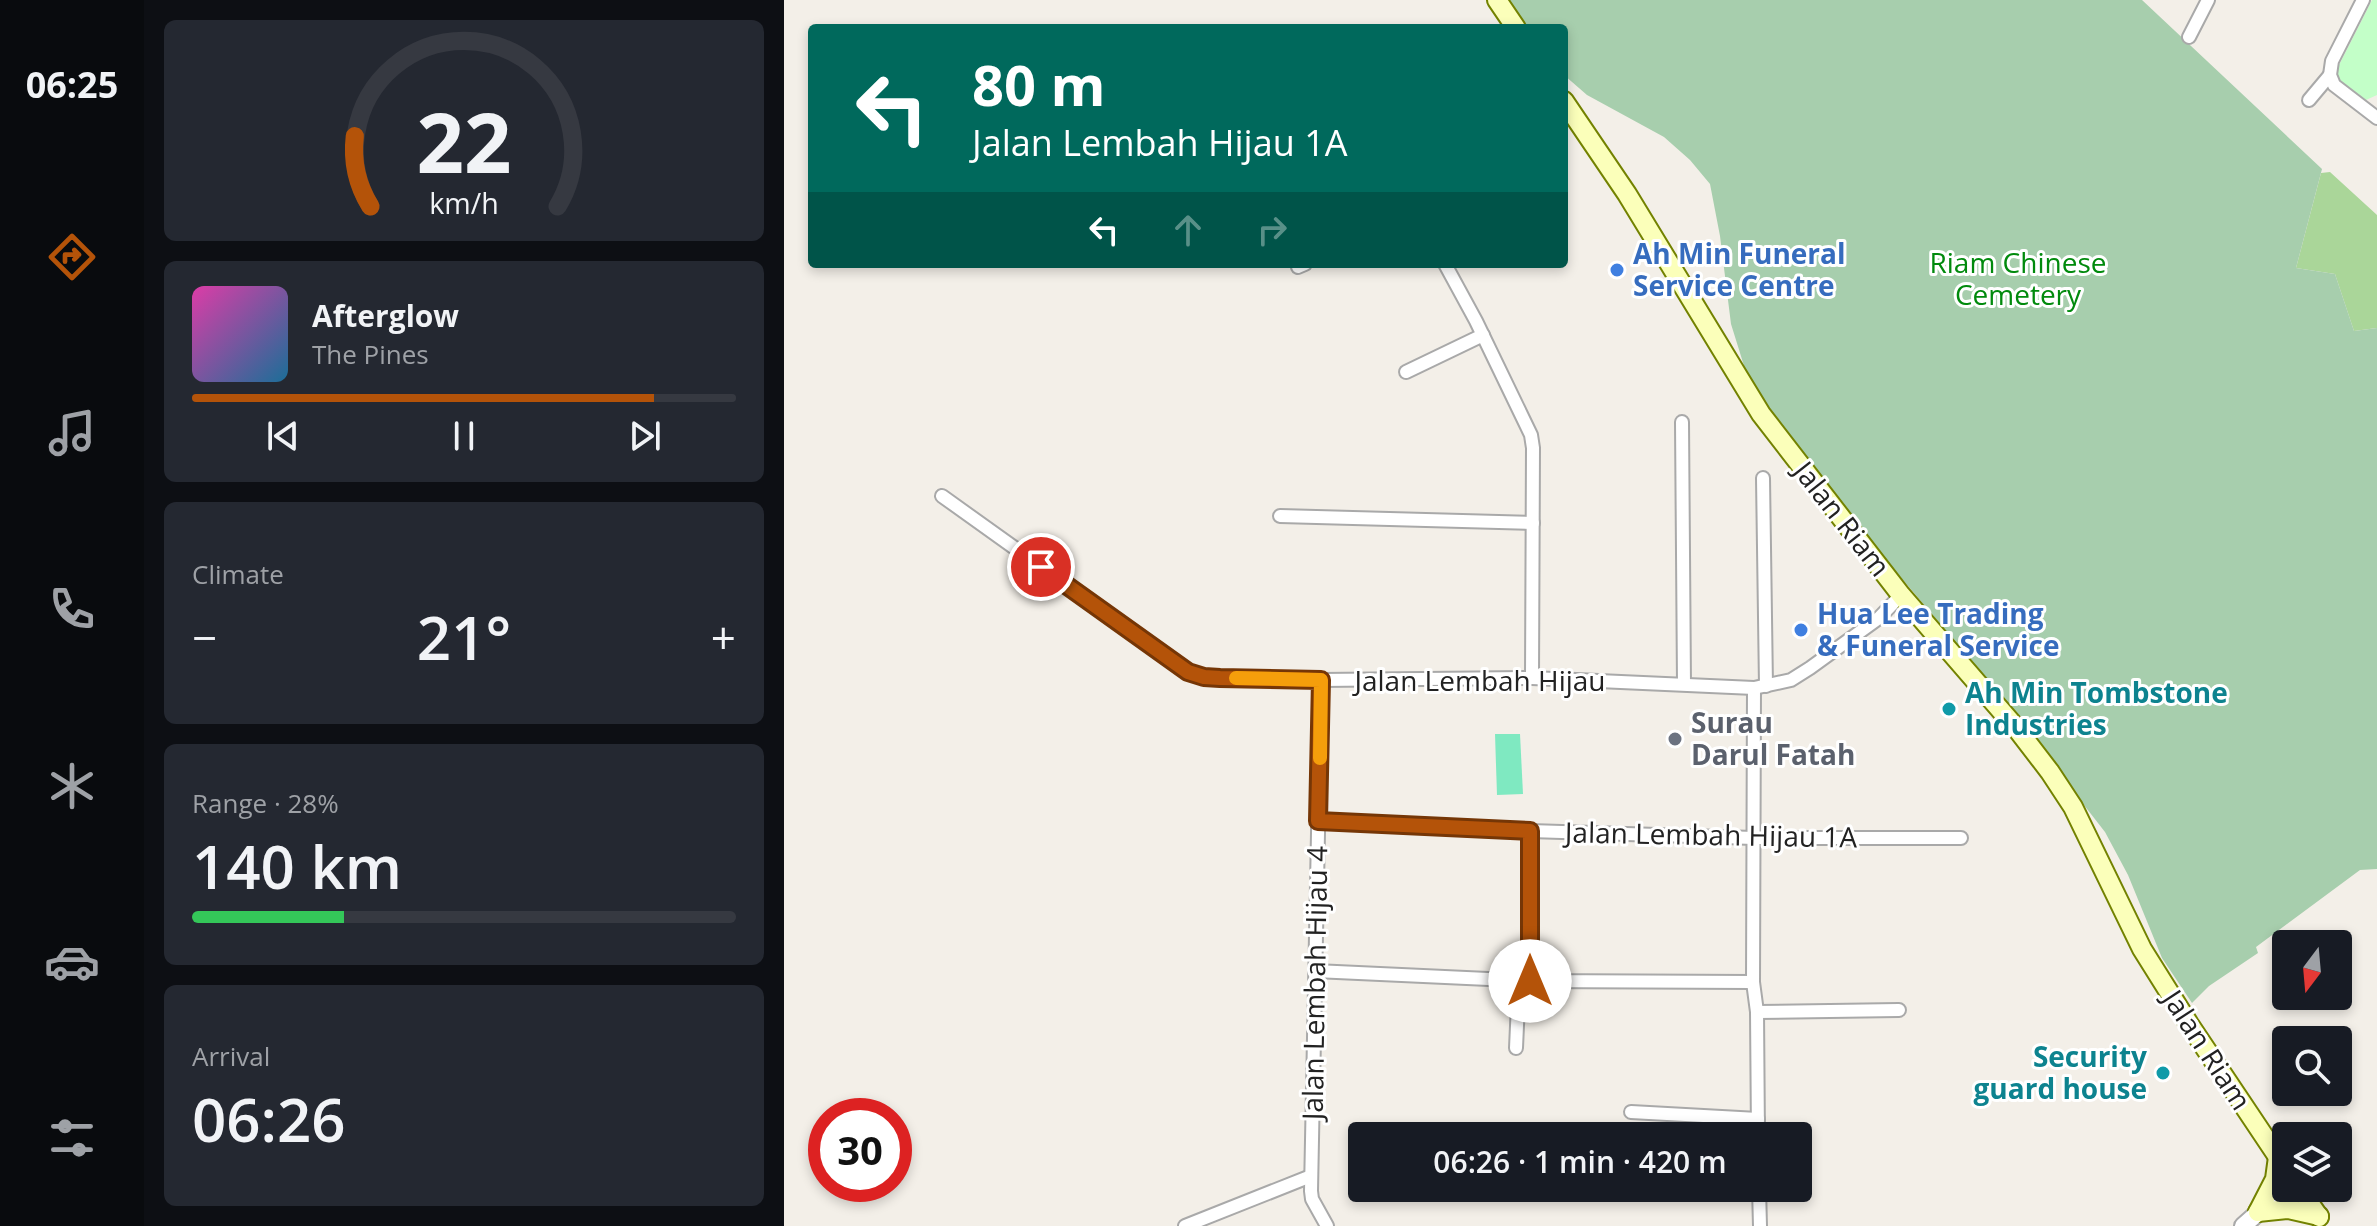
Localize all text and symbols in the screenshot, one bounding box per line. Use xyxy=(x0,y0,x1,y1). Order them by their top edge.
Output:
text: 80 m xyxy=(972,46,1106,122)
icon: left xyxy=(840,56,944,160)
text: 06:25 xyxy=(26,60,118,109)
text: 22 xyxy=(416,83,512,196)
text: Jalan Lembah Hijau 1A xyxy=(972,118,1348,167)
text: km/h xyxy=(429,183,499,222)
icon: left xyxy=(1082,208,1126,252)
icon: ahead xyxy=(1166,208,1210,252)
icon: right xyxy=(1250,208,1294,252)
icon: directions xyxy=(44,229,100,285)
place label: Ah Min Funeral Service Centre xyxy=(1633,234,1846,304)
park label: Riam Chinese Cemetery xyxy=(1930,243,2106,313)
marker: Ah Min Funeral Service Centre xyxy=(1608,261,1626,279)
text: Afterglow xyxy=(312,295,459,336)
text: The Pines xyxy=(312,336,429,372)
icon: music xyxy=(44,405,100,461)
icon: previous xyxy=(261,414,305,458)
icon: pause xyxy=(442,414,486,458)
icon: next xyxy=(623,414,667,458)
street label: Jalan Riam xyxy=(1784,451,1900,584)
pin xyxy=(1007,533,1075,601)
icon: arrive xyxy=(1019,545,1063,589)
text: Climate xyxy=(192,556,284,592)
icon: phone xyxy=(44,581,100,637)
place label: Hua Lee Trading & Funeral Service xyxy=(1817,594,2060,664)
text: 21° xyxy=(417,596,511,678)
text: − xyxy=(192,607,217,667)
text: + xyxy=(711,607,736,667)
marker: Hua Lee Trading & Funeral Service xyxy=(1792,621,1810,639)
street label: Jalan Lembah Hijau xyxy=(1351,661,1606,699)
place label: Ah Min Tombstone Industries xyxy=(1965,673,2228,743)
marker: Ah Min Tombstone Industries xyxy=(1940,700,1958,718)
place label: Surau Darul Fatah xyxy=(1691,703,1855,773)
marker: Surau Darul Fatah xyxy=(1666,730,1684,748)
icon: climate xyxy=(44,758,100,814)
text: Range · 28% xyxy=(192,785,339,821)
street label: Jalan Lembah Hijau 1A xyxy=(1562,812,1858,856)
text: 140 km xyxy=(192,825,402,907)
street label: Jalan Lembah Hijau 4 xyxy=(1293,845,1335,1123)
north arrow xyxy=(2272,930,2352,1010)
map controls xyxy=(2272,930,2352,1202)
icon: car xyxy=(44,934,100,990)
position arrow xyxy=(1488,939,1572,1023)
street label: Jalan Riam xyxy=(2153,980,2261,1117)
button: search xyxy=(2272,1026,2352,1106)
place label: Security guard house xyxy=(1974,1037,2147,1107)
text: Arrival xyxy=(192,1038,270,1074)
marker: Security guard house xyxy=(2154,1064,2172,1082)
text: 06:26 xyxy=(192,1078,346,1160)
speed limit sign: 30 xyxy=(808,1098,912,1202)
icon: filters xyxy=(44,1110,100,1166)
button: layers xyxy=(2272,1122,2352,1202)
text: 06:26 · 1 min · 420 m xyxy=(1433,1141,1727,1182)

